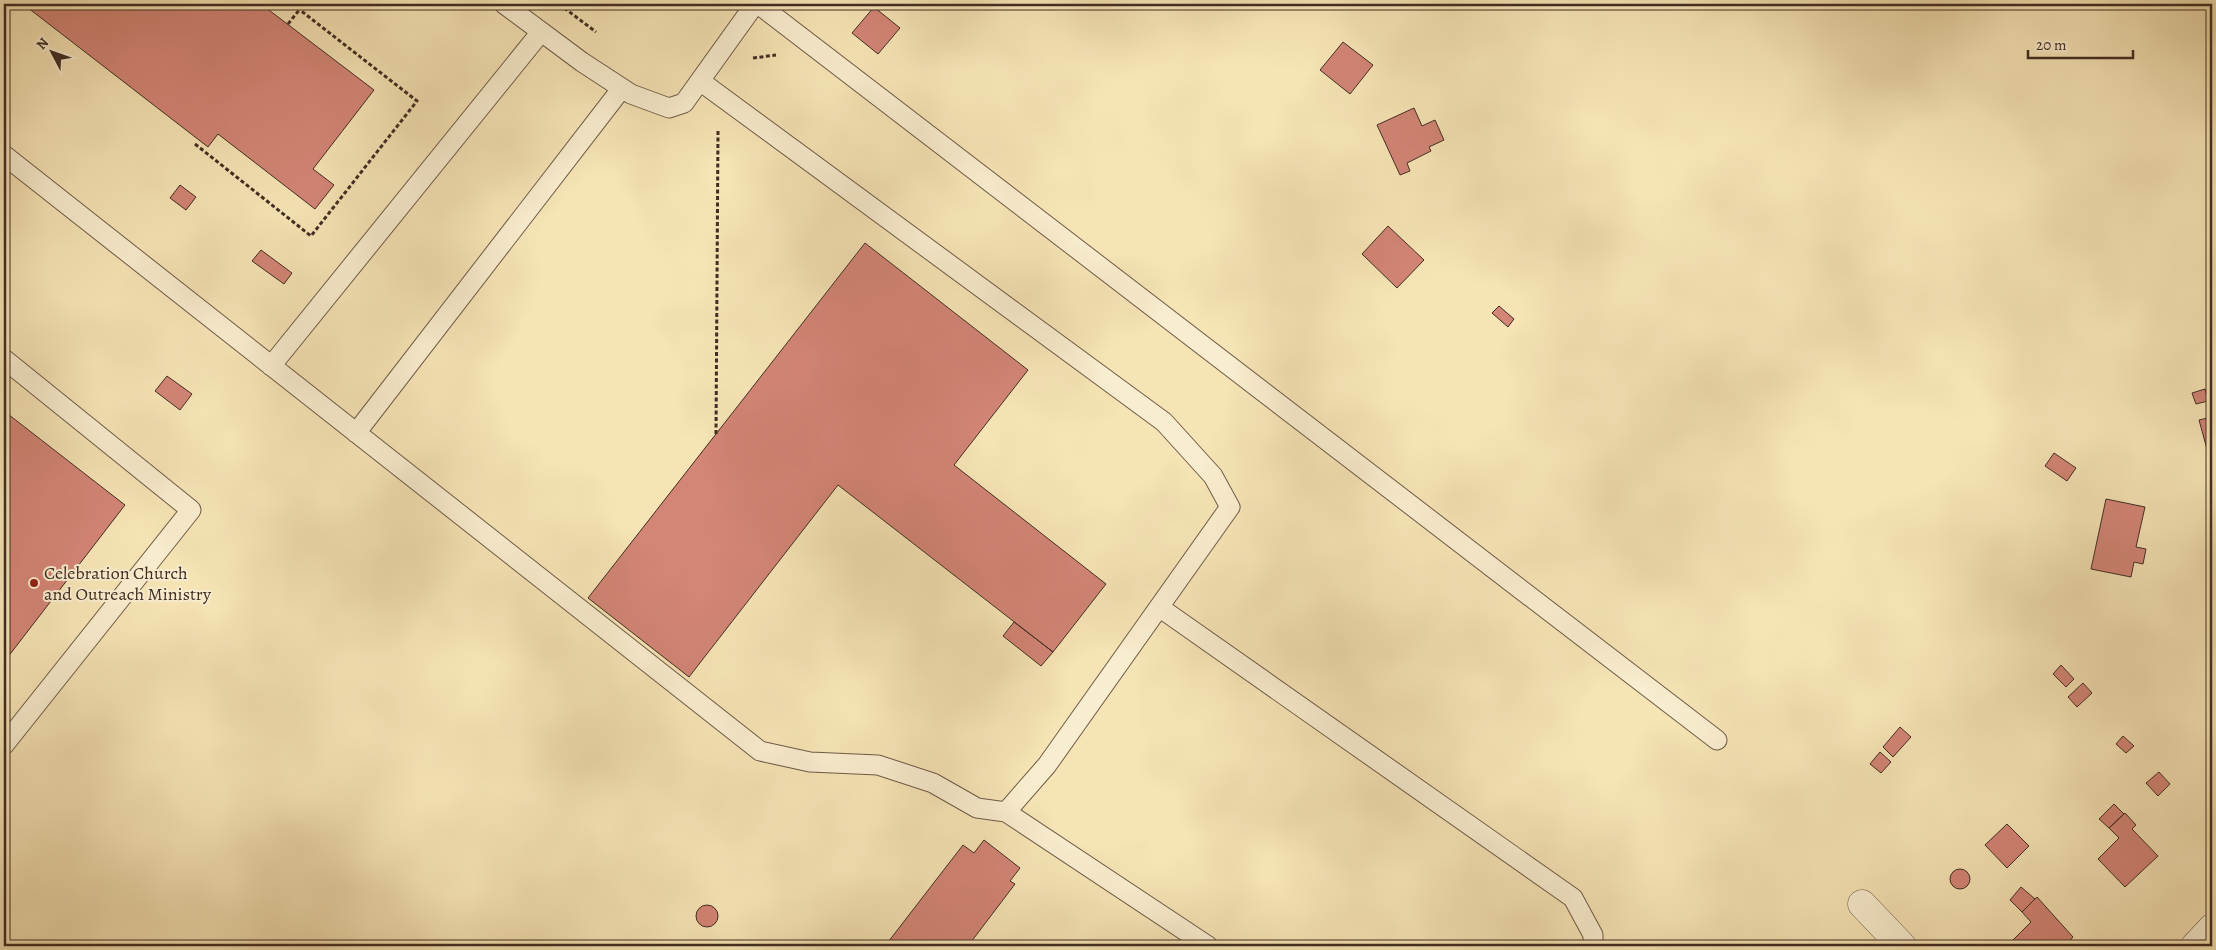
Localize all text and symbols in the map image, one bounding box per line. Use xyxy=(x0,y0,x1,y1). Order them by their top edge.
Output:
north arrow xyxy=(28,28,78,78)
scale bar xyxy=(2028,28,2134,60)
text: N xyxy=(32,34,53,54)
text: 20 m xyxy=(2036,35,2067,55)
place label: Celebration Church and Outreach Ministry xyxy=(44,561,212,606)
marker: Celebration Church and Outreach Ministry xyxy=(28,577,40,589)

